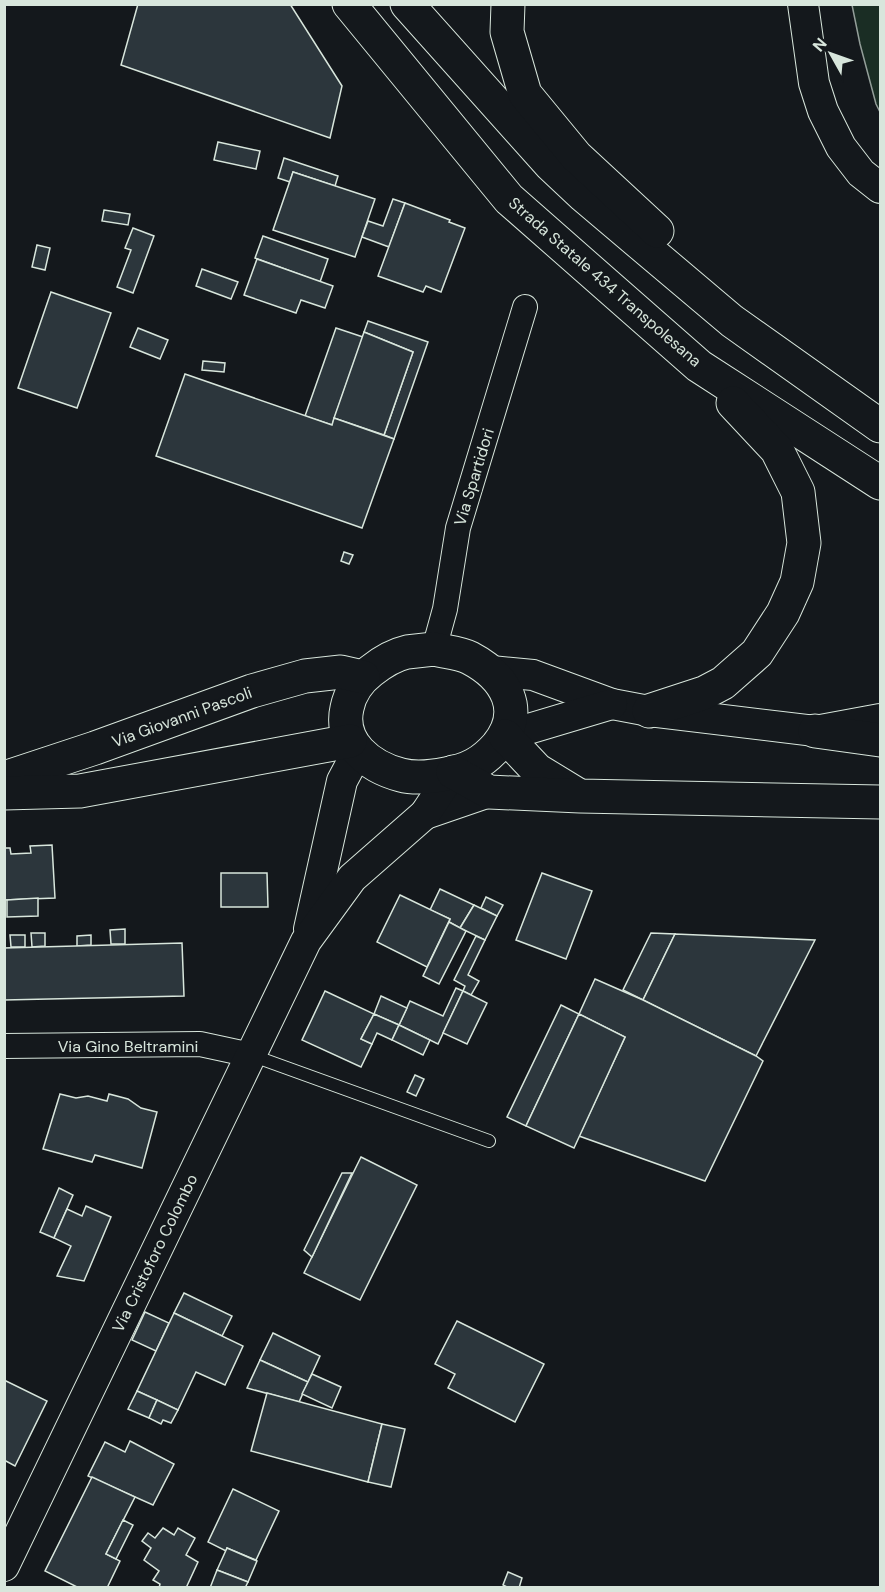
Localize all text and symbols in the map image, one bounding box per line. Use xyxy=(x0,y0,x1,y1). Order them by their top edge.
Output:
north arrow xyxy=(801,24,861,84)
text: N xyxy=(808,33,832,56)
street label: Strada Statale 434 Transpolesana xyxy=(504,192,706,372)
street label: Via Spartidori xyxy=(449,426,499,528)
street label: Via Giovanni Pascoli xyxy=(109,682,255,752)
street label: Via Gino Beltramini xyxy=(58,1036,198,1057)
street label: Via Cristoforo Colombo xyxy=(107,1170,203,1336)

